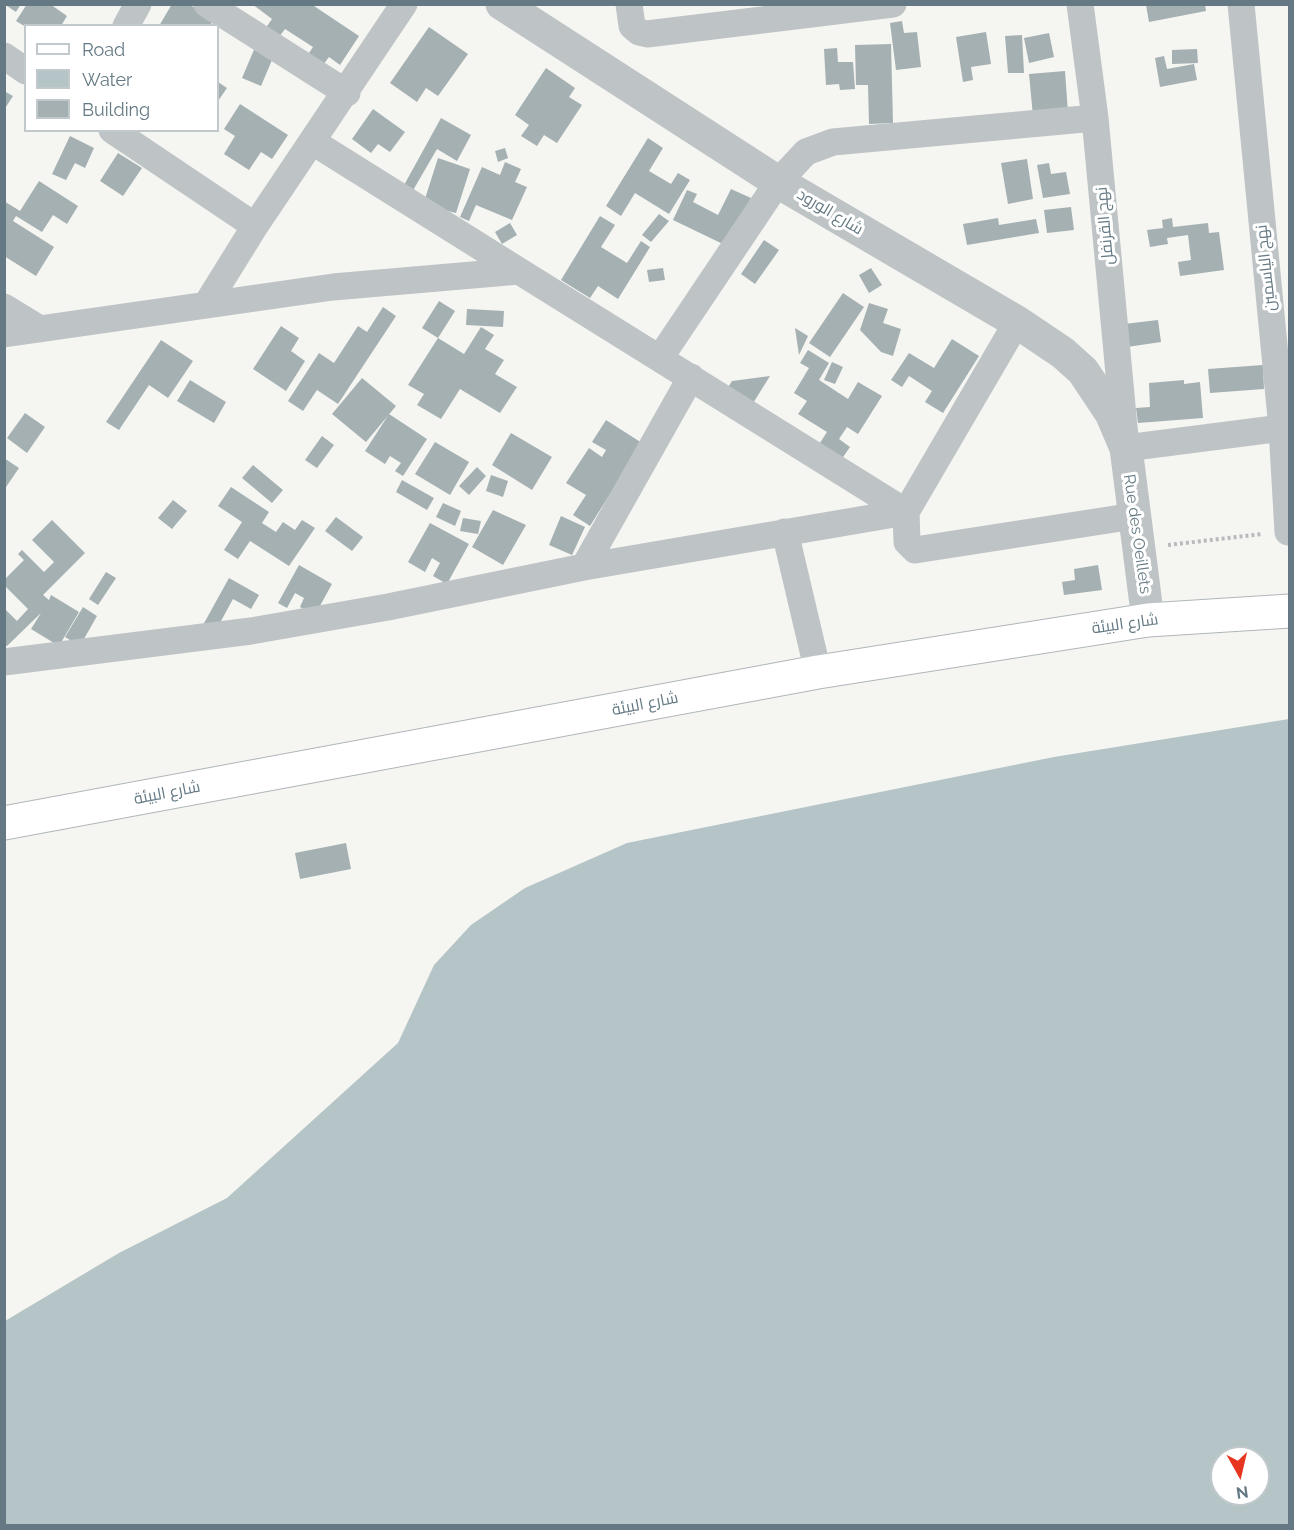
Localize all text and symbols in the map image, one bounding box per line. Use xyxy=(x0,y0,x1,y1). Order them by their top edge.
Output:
legend xyxy=(24,24,219,132)
text: Road xyxy=(82,39,125,60)
text: Water xyxy=(82,69,132,90)
text: Building xyxy=(82,99,150,120)
street label: شارع الورود xyxy=(793,185,867,239)
street label: نهج القرنفل xyxy=(1092,186,1118,266)
street label: نهج الياسمين xyxy=(1252,224,1280,312)
street label: Rue des Oeillets xyxy=(1119,473,1155,595)
street label: شارع البيئة xyxy=(1090,610,1160,638)
street label: شارع البيئة xyxy=(610,688,680,720)
street label: شارع البيئة xyxy=(132,777,202,809)
north arrow xyxy=(1210,1446,1270,1506)
text: N xyxy=(1235,1482,1250,1503)

